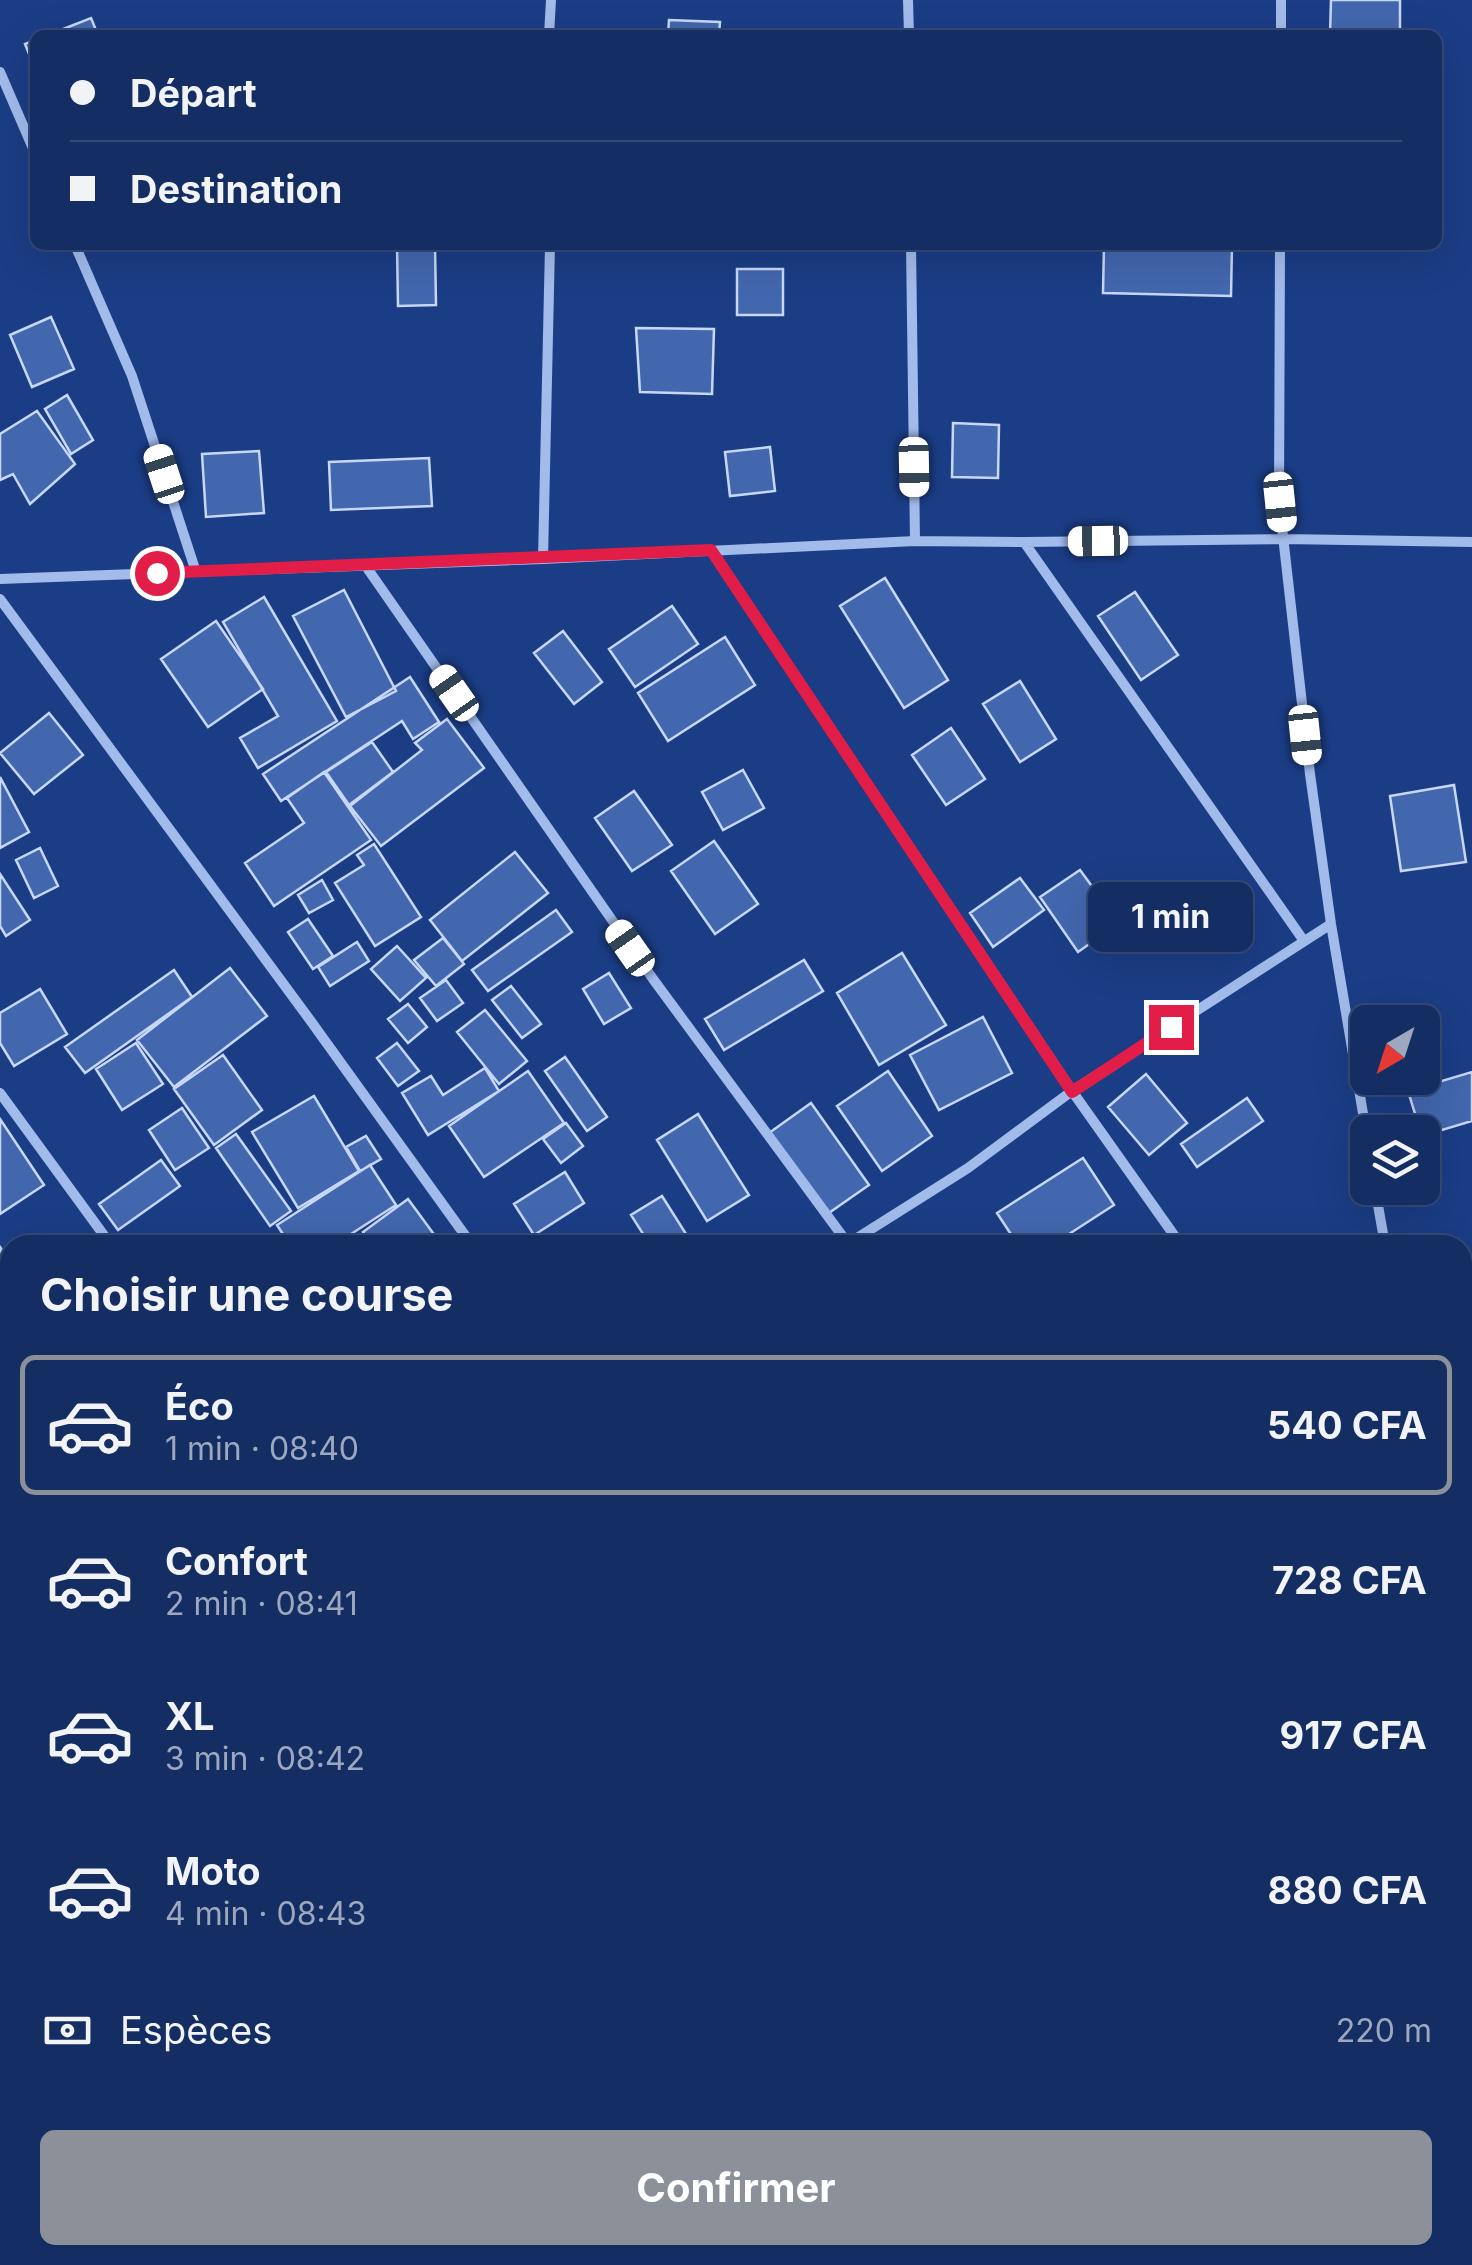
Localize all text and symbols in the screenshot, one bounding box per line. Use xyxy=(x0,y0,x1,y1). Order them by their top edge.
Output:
text: Départ xyxy=(130,70,257,116)
text: Destination xyxy=(130,166,342,212)
car xyxy=(898,437,930,497)
car xyxy=(140,441,188,507)
car xyxy=(1262,471,1298,533)
car xyxy=(1068,525,1128,557)
route start xyxy=(135,551,180,596)
car xyxy=(425,660,483,726)
car xyxy=(1287,704,1323,766)
callout: 1 min xyxy=(1088,882,1254,952)
text: 1 min xyxy=(1131,897,1210,936)
car xyxy=(601,915,659,981)
route end xyxy=(1149,1005,1194,1050)
north arrow xyxy=(1350,1005,1440,1095)
map controls xyxy=(1350,1005,1440,1205)
button: layers xyxy=(1350,1115,1440,1205)
text: Choisir une course xyxy=(40,1267,453,1322)
icon: car xyxy=(45,1380,135,1470)
text: Éco xyxy=(165,1383,234,1429)
text: 540 CFA xyxy=(1267,1402,1427,1448)
text: 1 min · 08:40 xyxy=(165,1429,359,1468)
icon: car xyxy=(45,1535,135,1625)
text: Confort xyxy=(165,1538,308,1584)
text: 728 CFA xyxy=(1272,1557,1427,1603)
text: 2 min · 08:41 xyxy=(165,1584,358,1623)
icon: car xyxy=(45,1690,135,1780)
text: XL xyxy=(165,1693,215,1739)
text: 917 CFA xyxy=(1280,1712,1427,1758)
text: 3 min · 08:42 xyxy=(165,1739,365,1778)
icon: car xyxy=(45,1845,135,1935)
text: Moto xyxy=(165,1848,261,1894)
text: 880 CFA xyxy=(1268,1867,1427,1913)
text: 4 min · 08:43 xyxy=(165,1894,366,1933)
icon: cash xyxy=(40,2003,95,2058)
text: Espèces xyxy=(120,2007,272,2053)
text: 220 m xyxy=(1336,2011,1432,2050)
button: Confirmer xyxy=(40,2130,1432,2245)

